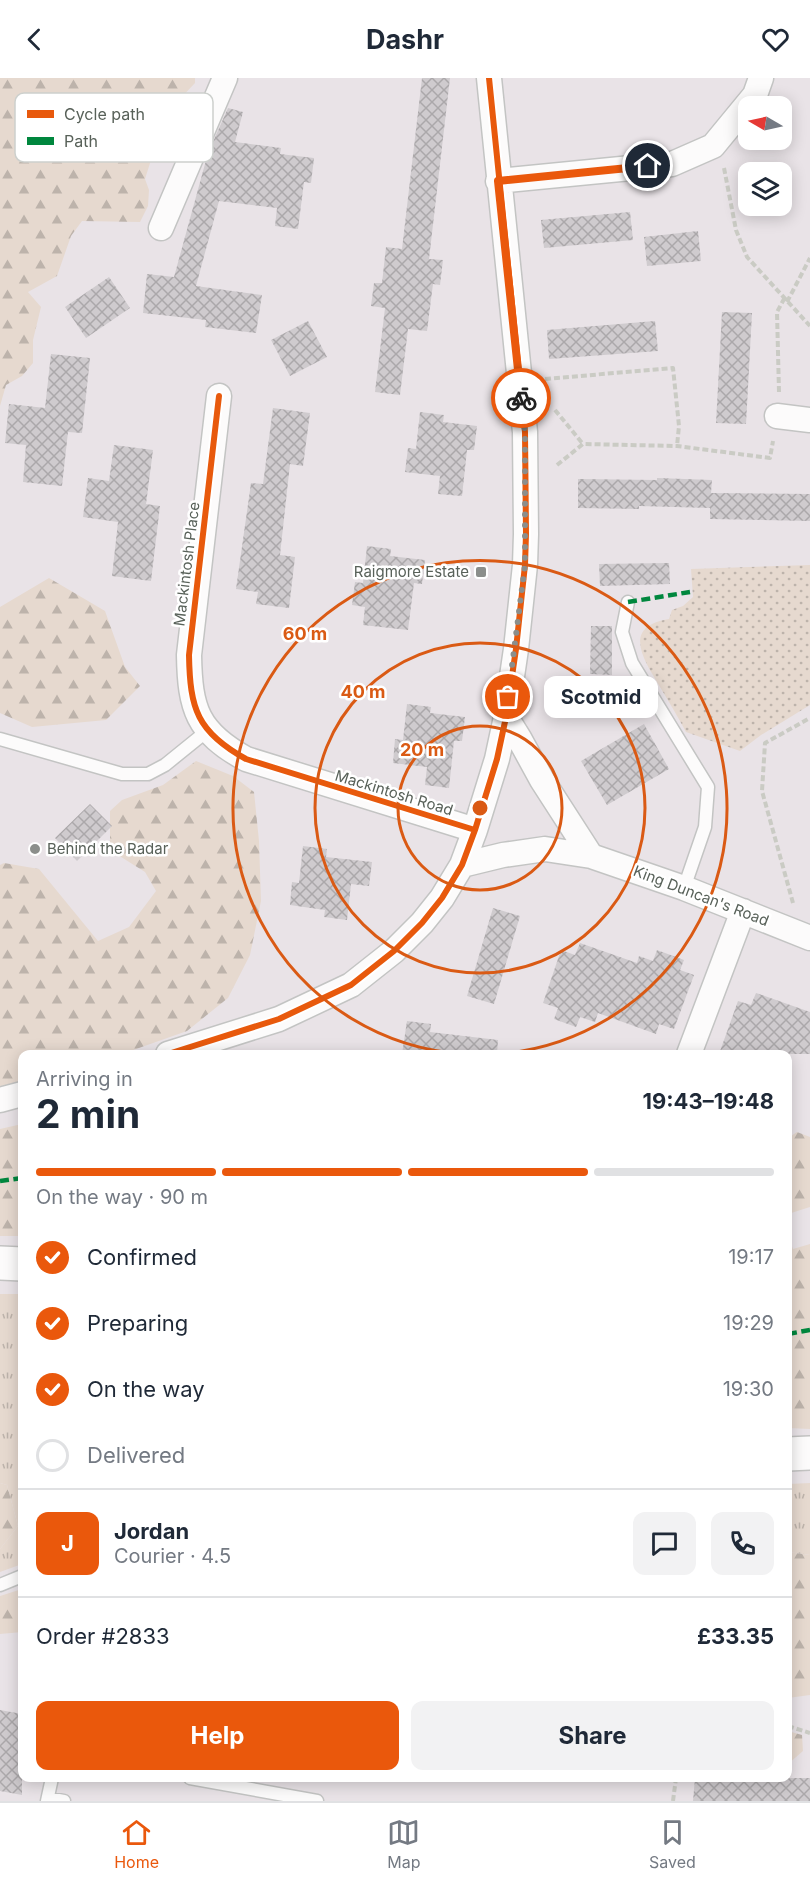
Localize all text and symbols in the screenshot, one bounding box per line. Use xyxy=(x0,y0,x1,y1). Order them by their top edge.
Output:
icon: back xyxy=(18,23,51,56)
text: Dashr xyxy=(366,23,444,56)
icon: heart xyxy=(759,23,792,56)
legend xyxy=(15,93,213,162)
north arrow xyxy=(738,96,792,150)
map controls xyxy=(738,96,792,216)
text: Cycle path xyxy=(64,104,145,124)
text: Path xyxy=(64,131,98,151)
pin xyxy=(622,140,673,191)
icon: home xyxy=(631,149,664,182)
button: layers xyxy=(738,162,792,216)
courier xyxy=(491,368,551,428)
icon: bike xyxy=(505,382,538,415)
street label: Mackintosh Place xyxy=(169,501,204,627)
place label: Raigmore Estate xyxy=(354,562,469,581)
marker: Raigmore Estate xyxy=(474,565,488,579)
text: 60 m xyxy=(283,623,327,644)
pin xyxy=(482,671,533,722)
callout: Scotmid xyxy=(544,676,658,718)
icon: bag xyxy=(491,680,524,713)
text: 40 m xyxy=(341,681,386,702)
text: Scotmid xyxy=(561,685,641,709)
text: 20 m xyxy=(400,739,444,760)
street label: Mackintosh Road xyxy=(333,766,455,819)
centre of rings xyxy=(470,798,490,818)
place label: Behind the Radar xyxy=(47,839,169,858)
marker: Behind the Radar xyxy=(28,842,42,856)
street label: King Duncan's Road xyxy=(631,861,772,930)
text: Arriving in xyxy=(36,1067,133,1091)
text: 19:43–19:48 xyxy=(642,1088,774,1114)
text: 2 min xyxy=(36,1090,140,1137)
text: On the way · 90 m xyxy=(36,1185,208,1209)
icon: check xyxy=(36,1241,69,1274)
text: Confirmed xyxy=(87,1244,197,1270)
text: 19:17 xyxy=(728,1245,774,1269)
icon: check xyxy=(36,1307,69,1340)
text: Preparing xyxy=(87,1310,188,1336)
text: 19:29 xyxy=(723,1311,774,1335)
icon: check xyxy=(36,1373,69,1406)
text: On the way xyxy=(87,1376,205,1402)
text: 19:30 xyxy=(723,1377,774,1401)
text: Delivered xyxy=(87,1442,185,1468)
button: chat xyxy=(633,1512,696,1575)
button: phone xyxy=(711,1512,774,1575)
text: Jordan xyxy=(114,1518,189,1544)
text: J xyxy=(61,1530,74,1556)
text: Courier · 4.5 xyxy=(114,1544,231,1568)
text: Order #2833 xyxy=(36,1623,170,1649)
text: £33.35 xyxy=(697,1623,774,1649)
button: Help xyxy=(36,1701,399,1770)
button: Share xyxy=(411,1701,774,1770)
tab: Home xyxy=(114,1816,159,1872)
tab: Map xyxy=(387,1816,421,1872)
tab: Saved xyxy=(649,1816,696,1872)

